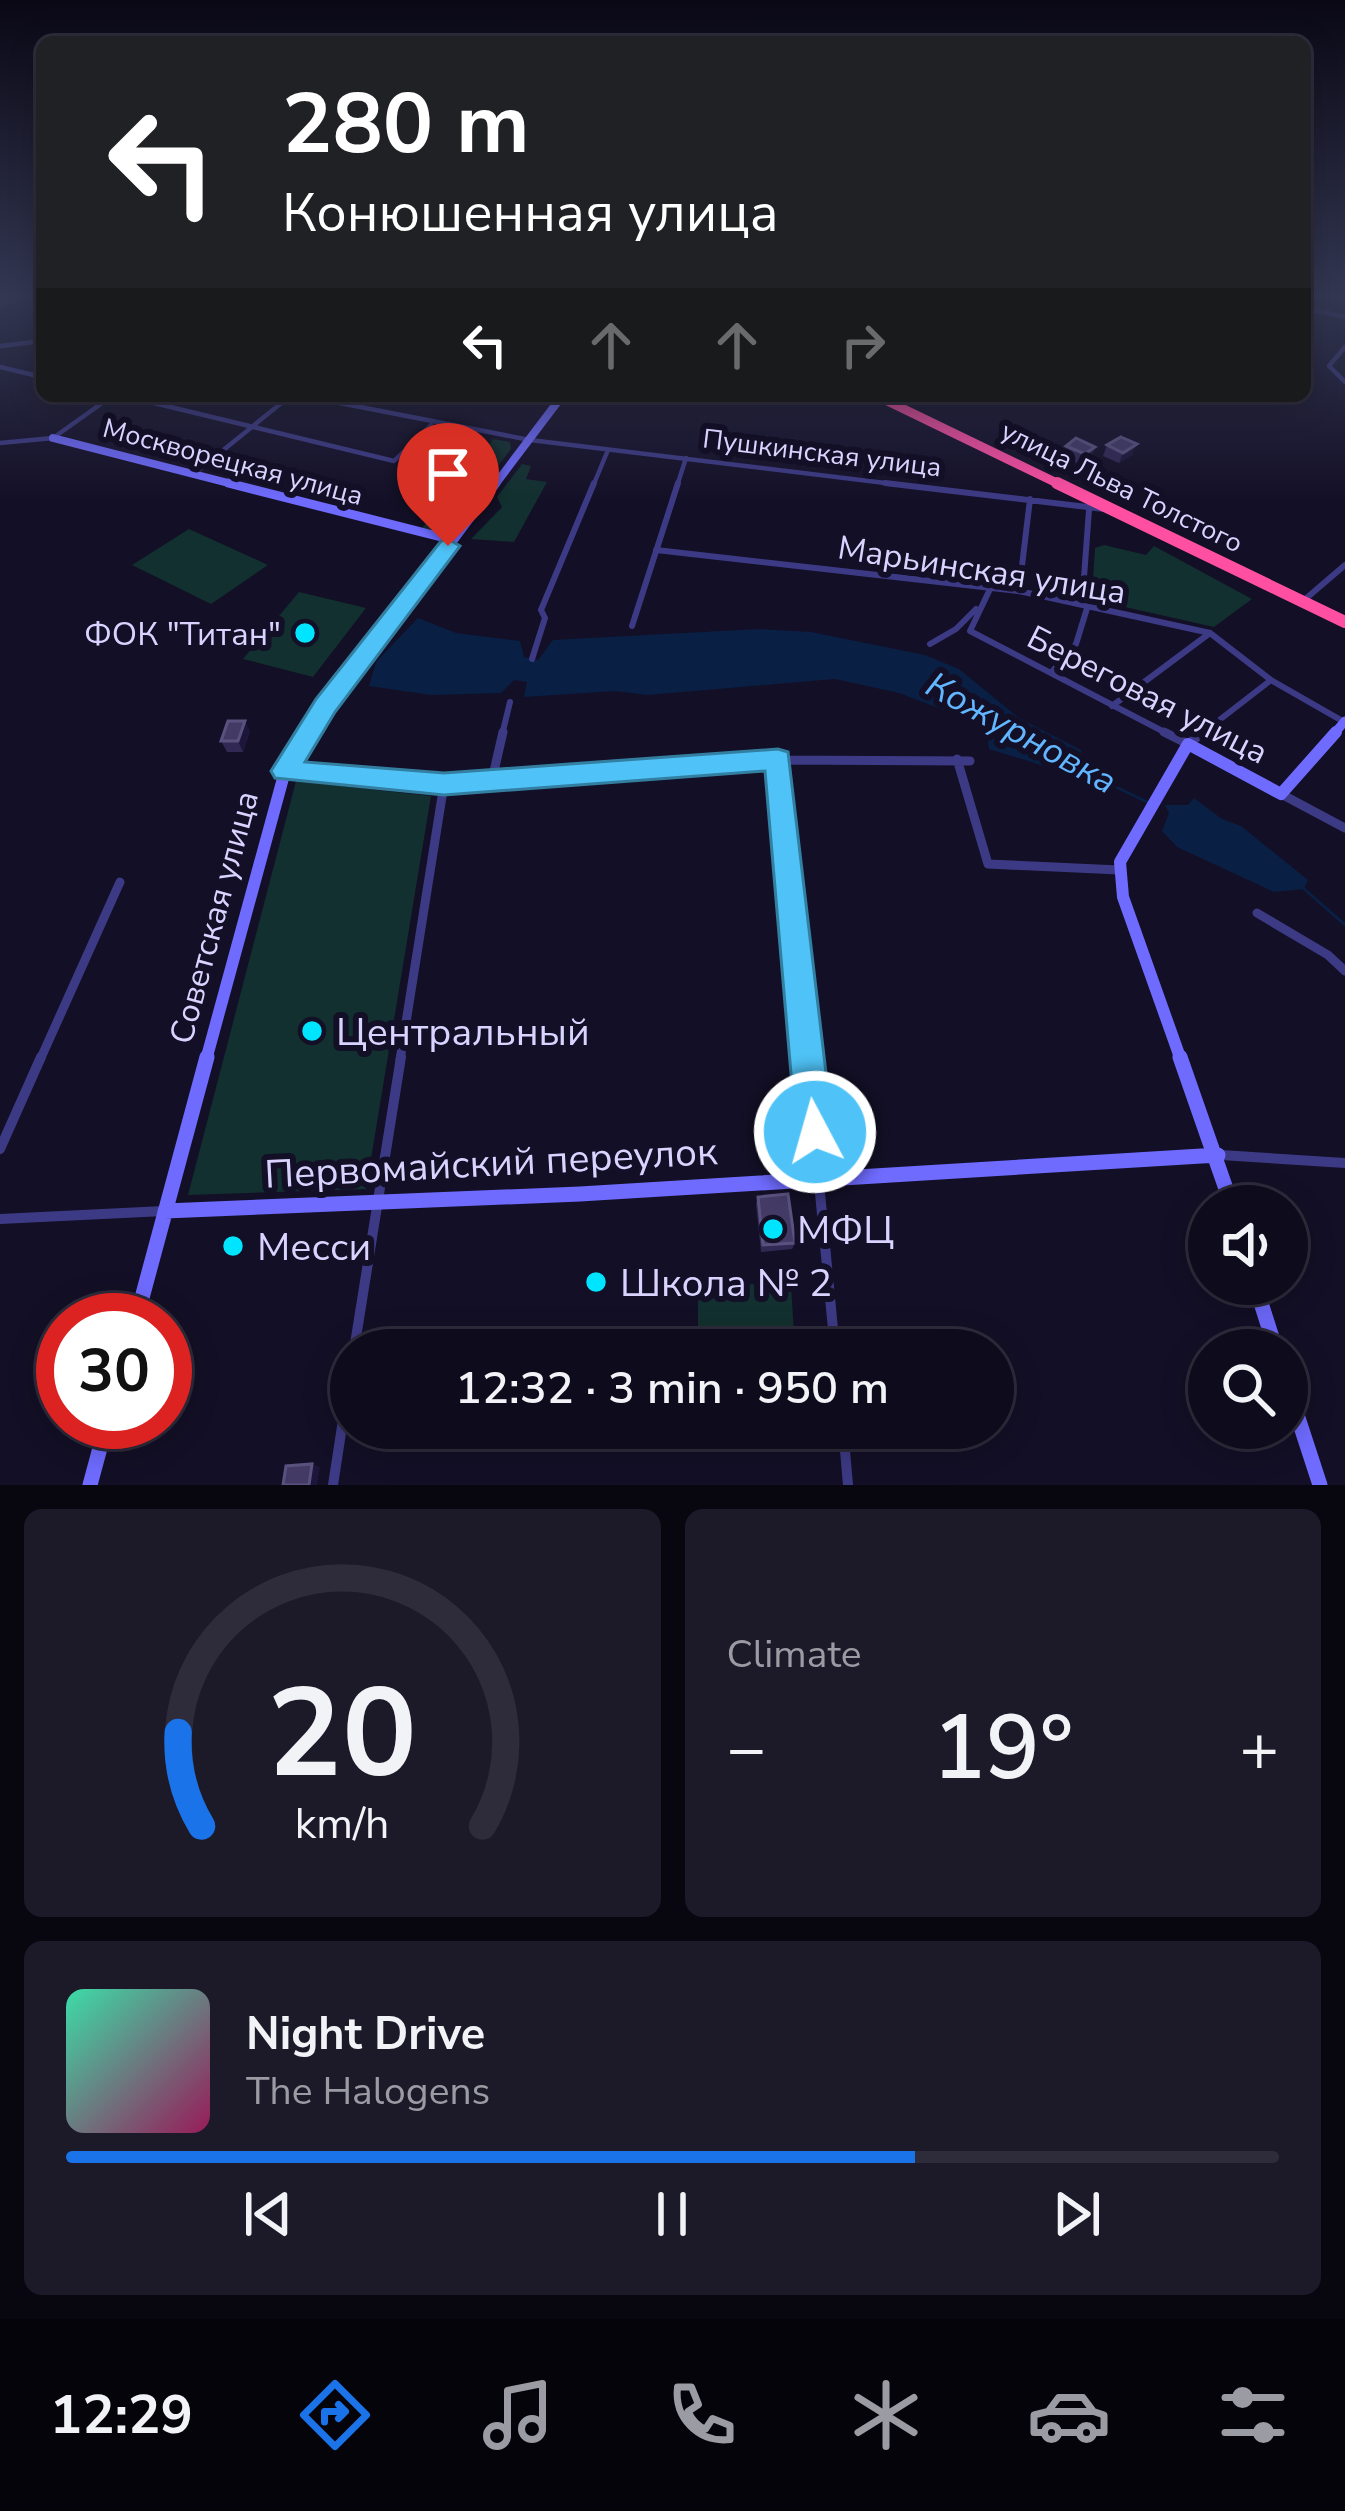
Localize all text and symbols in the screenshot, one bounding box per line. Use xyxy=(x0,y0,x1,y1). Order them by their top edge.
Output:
text: 280 m xyxy=(282,67,530,182)
icon: left xyxy=(84,84,240,240)
text: Конюшенная улица xyxy=(282,176,779,250)
icon: left xyxy=(452,312,518,378)
icon: ahead xyxy=(578,312,644,378)
icon: ahead xyxy=(704,312,770,378)
icon: right xyxy=(830,312,896,378)
street label: Москворецкая улица xyxy=(99,410,367,515)
street label: улица Льва Толстого xyxy=(995,413,1249,562)
street label: Пушкинская улица xyxy=(700,420,943,486)
pin xyxy=(397,423,499,546)
icon: arrive xyxy=(415,441,481,507)
street label: Марьинская улица xyxy=(835,525,1129,615)
place label: ФОК "Титан" xyxy=(84,612,281,657)
street label: Береговая улица xyxy=(1019,615,1275,775)
marker: ФОК "Титан" xyxy=(292,620,318,646)
water label: Кожурновка xyxy=(917,661,1126,806)
street label: Советская улица xyxy=(159,786,270,1049)
place label: Центральный xyxy=(336,1006,590,1059)
marker: Центральный xyxy=(299,1018,325,1044)
position arrow xyxy=(752,1069,878,1195)
street label: Первомайский переулок xyxy=(263,1125,719,1202)
map controls xyxy=(1188,1185,1308,1449)
button: sound xyxy=(1188,1185,1308,1305)
place label: МФЦ xyxy=(797,1204,894,1257)
marker: МФЦ xyxy=(760,1216,786,1242)
place label: Месси xyxy=(257,1221,371,1274)
marker: Месси xyxy=(220,1233,246,1259)
place label: Школа № 2 xyxy=(620,1257,832,1310)
marker: Школа № 2 xyxy=(583,1269,609,1295)
speed limit sign: 30 xyxy=(36,1293,192,1449)
button: search xyxy=(1188,1329,1308,1449)
text: 12:32 · 3 min · 950 m xyxy=(455,1358,889,1419)
text: Climate xyxy=(727,1628,862,1681)
text: 20 xyxy=(267,1649,417,1819)
text: 19° xyxy=(932,1687,1074,1810)
text: − xyxy=(727,1704,766,1794)
text: + xyxy=(1239,1704,1279,1794)
text: km/h xyxy=(295,1795,390,1853)
text: Night Drive xyxy=(246,2004,485,2065)
text: The Halogens xyxy=(246,2065,490,2118)
icon: previous xyxy=(235,2181,301,2247)
icon: pause xyxy=(639,2181,705,2247)
icon: next xyxy=(1044,2181,1110,2247)
icon: directions xyxy=(293,2373,377,2457)
icon: music xyxy=(476,2373,560,2457)
icon: phone xyxy=(660,2373,744,2457)
icon: climate xyxy=(844,2373,928,2457)
icon: car xyxy=(1027,2373,1111,2457)
icon: filters xyxy=(1211,2373,1295,2457)
text: 12:29 xyxy=(50,2378,193,2452)

